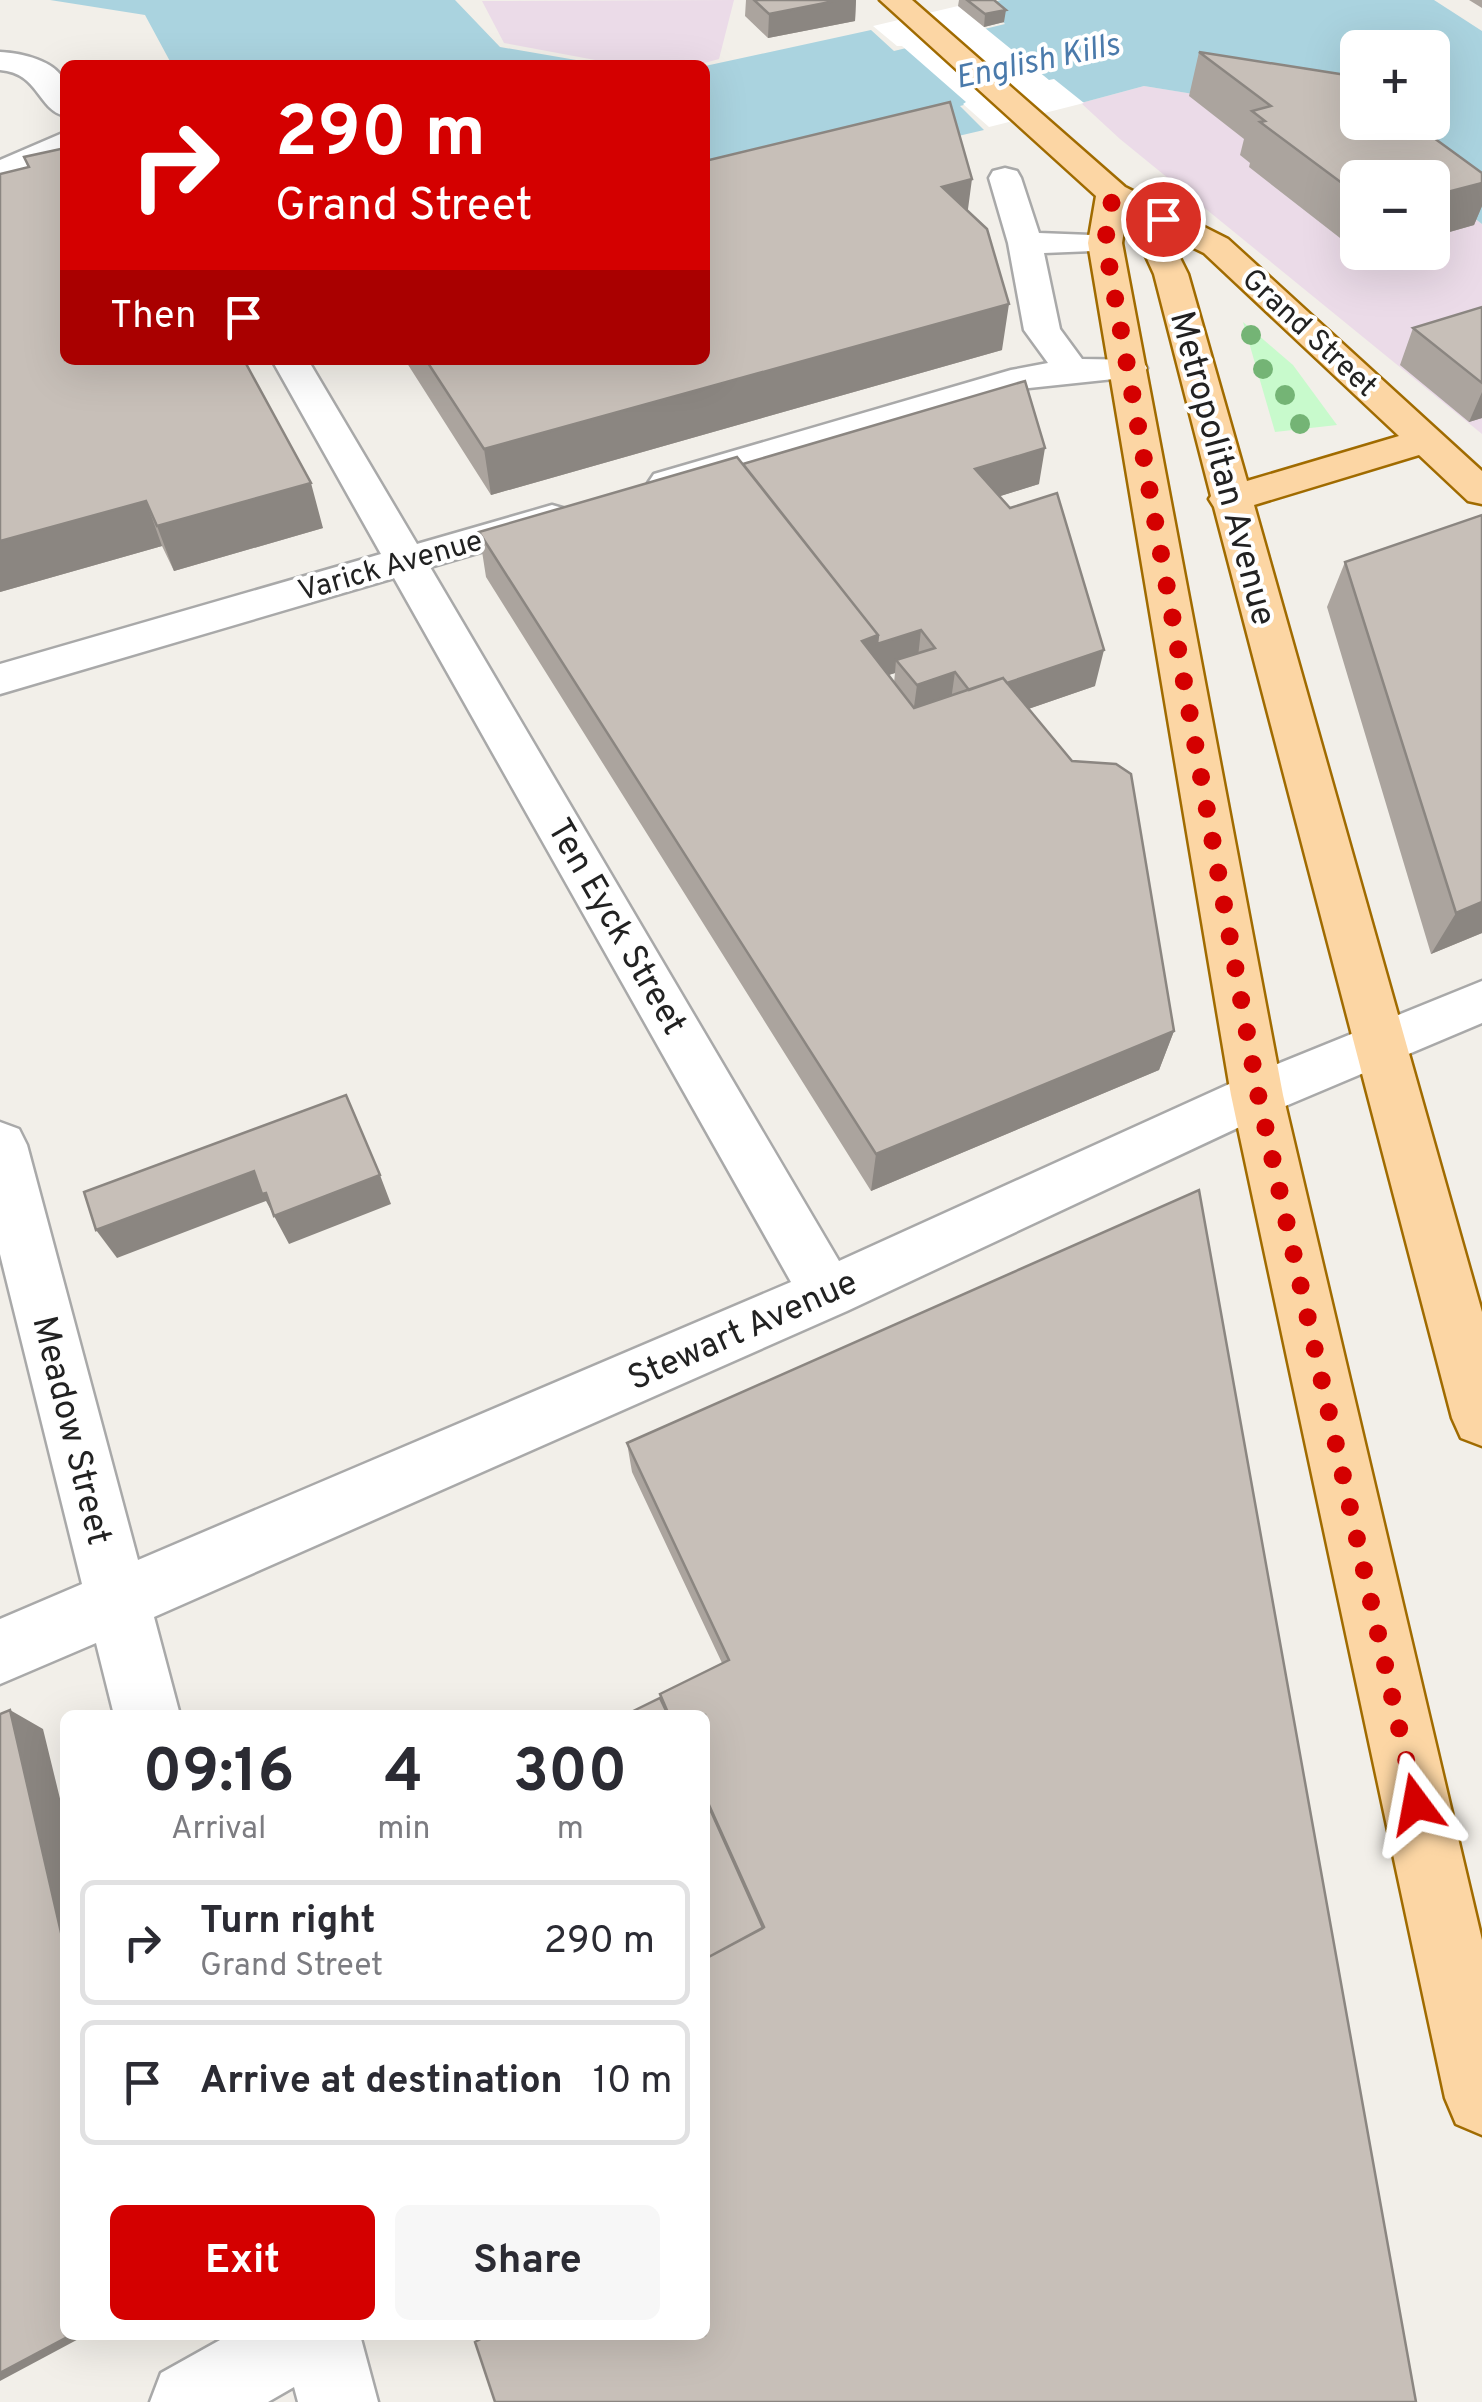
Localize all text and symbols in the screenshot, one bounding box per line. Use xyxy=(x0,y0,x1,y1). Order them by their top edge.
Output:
water label: English Kills xyxy=(952,26,1124,100)
map controls xyxy=(1340,30,1450,270)
button: + xyxy=(1340,30,1450,140)
text: 290 m xyxy=(275,92,486,181)
icon: right xyxy=(110,100,240,230)
button: − xyxy=(1340,160,1450,270)
pin xyxy=(1121,177,1206,262)
text: Grand Street xyxy=(275,179,533,236)
icon: arrive xyxy=(1136,192,1191,247)
street label: Grand Street xyxy=(1233,262,1384,406)
icon: arrive xyxy=(216,290,271,345)
text: Then xyxy=(110,293,196,342)
street label: Metropolitan Avenue xyxy=(1158,307,1284,631)
street label: Varick Avenue xyxy=(294,523,487,611)
street label: Ten Eyck Street xyxy=(536,812,695,1043)
street label: Stewart Avenue xyxy=(622,1261,865,1402)
street label: Meadow Street xyxy=(20,1312,120,1550)
text: 09:16 xyxy=(143,1737,294,1813)
text: 4 xyxy=(385,1737,423,1813)
text: 300 xyxy=(513,1737,627,1813)
position arrow xyxy=(1364,1752,1468,1856)
text: Arrival xyxy=(171,1810,266,1850)
text: min xyxy=(377,1810,430,1850)
text: m xyxy=(557,1810,584,1850)
text: Turn right xyxy=(200,1898,375,1947)
icon: right xyxy=(115,1915,170,1970)
text: 290 m xyxy=(544,1918,655,1967)
text: Grand Street xyxy=(200,1947,383,1987)
icon: arrive xyxy=(115,2055,170,2110)
text: Arrive at destination xyxy=(200,2058,563,2107)
text: 10 m xyxy=(593,2058,673,2107)
button: Exit xyxy=(110,2205,375,2320)
button: Share xyxy=(395,2205,660,2320)

